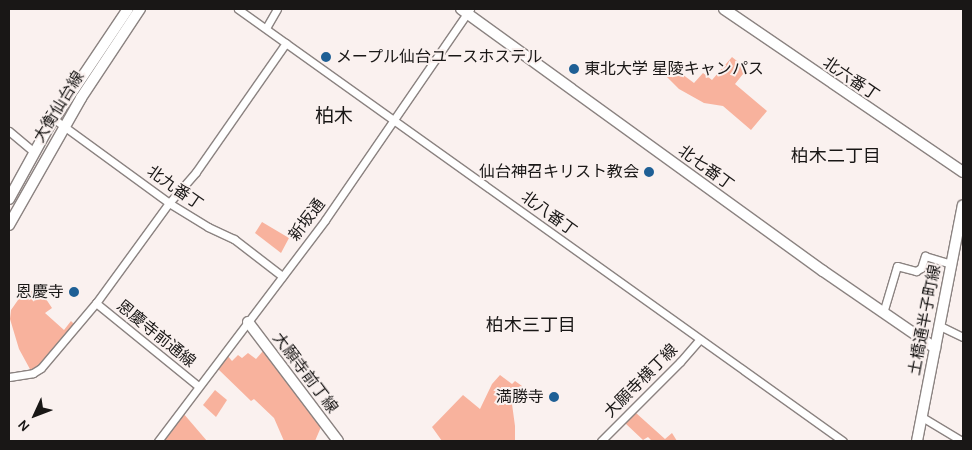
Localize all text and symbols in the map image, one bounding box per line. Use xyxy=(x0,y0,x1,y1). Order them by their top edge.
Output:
place label: メープル仙台ユースホステル xyxy=(336,47,544,67)
marker: メープル仙台ユースホステル xyxy=(320,51,332,63)
street label: 北六番丁 xyxy=(819,53,883,105)
place label: 東北大学 星陵キャンパス xyxy=(584,59,764,79)
marker: 東北大学 星陵キャンパス xyxy=(568,63,580,75)
street label: 大衡仙台線 xyxy=(30,68,88,146)
district label: 柏木 xyxy=(315,106,353,128)
street label: 北七番丁 xyxy=(674,141,738,195)
district label: 柏木二丁目 xyxy=(791,145,881,167)
street label: 北九番丁 xyxy=(143,162,207,214)
place label: 仙台神召キリスト教会 xyxy=(479,162,639,182)
marker: 仙台神召キリスト教会 xyxy=(643,166,655,178)
street label: 北八番丁 xyxy=(517,187,581,241)
street label: 新坂通 xyxy=(285,195,329,245)
street label: 土橋通半子町線 xyxy=(905,263,945,377)
place label: 恩慶寺 xyxy=(16,282,64,302)
marker: 恩慶寺 xyxy=(68,286,80,298)
street label: 恩慶寺前通線 xyxy=(113,296,199,372)
district label: 柏木三丁目 xyxy=(486,314,576,336)
street label: 大願寺前丁線 xyxy=(268,329,342,417)
street label: 大願寺横丁線 xyxy=(600,340,682,422)
place label: 満勝寺 xyxy=(496,387,544,407)
north arrow xyxy=(10,390,60,440)
marker: 満勝寺 xyxy=(548,391,560,403)
text: N xyxy=(14,416,33,435)

